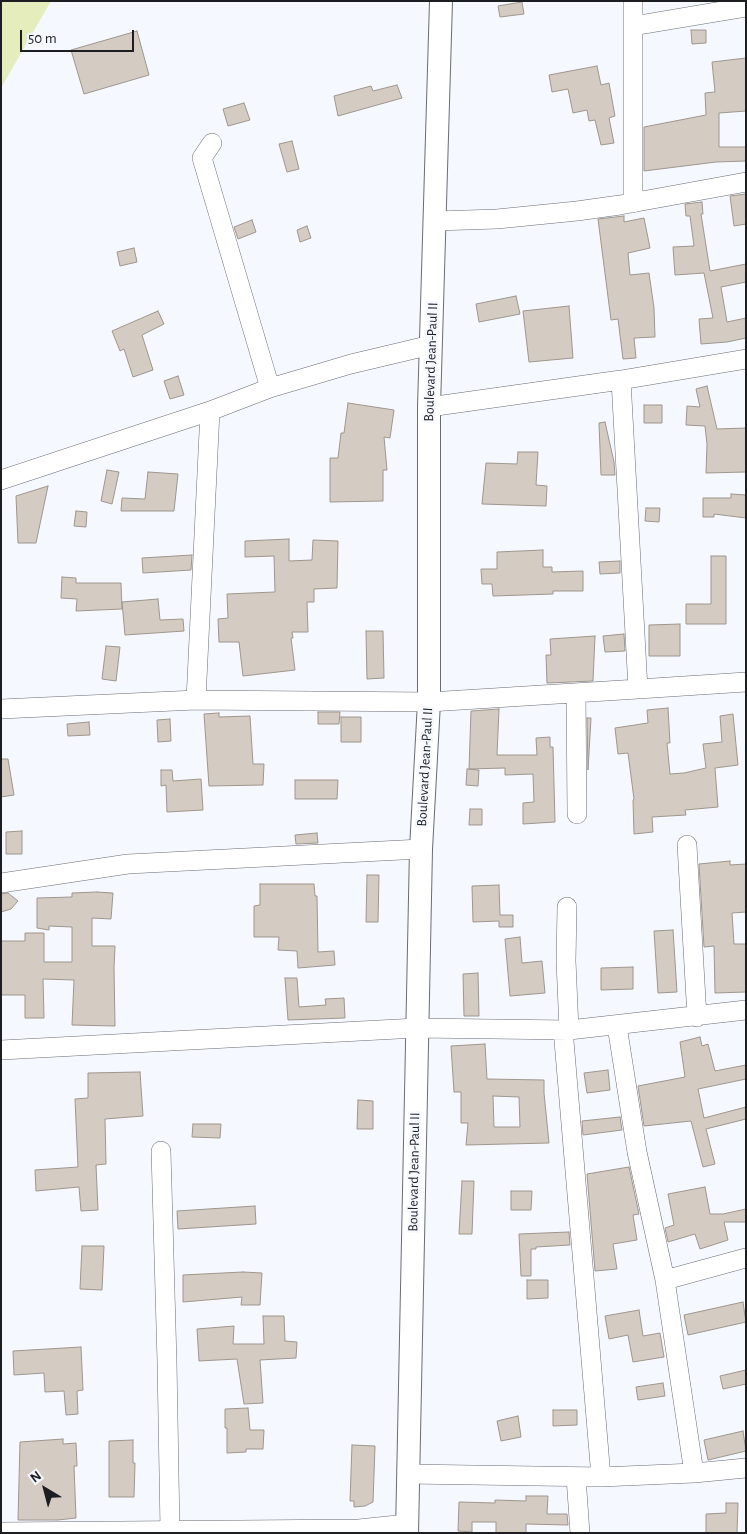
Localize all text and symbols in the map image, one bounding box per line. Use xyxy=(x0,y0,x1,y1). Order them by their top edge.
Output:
scale bar xyxy=(22,20,136,52)
text: 50 m xyxy=(28,31,57,46)
street label: Boulevard Jean-Paul II xyxy=(421,302,441,422)
street label: Boulevard Jean-Paul II xyxy=(413,707,437,827)
street label: Boulevard Jean-Paul II xyxy=(405,1112,423,1232)
north arrow xyxy=(20,1464,70,1514)
text: N xyxy=(28,1469,44,1486)

